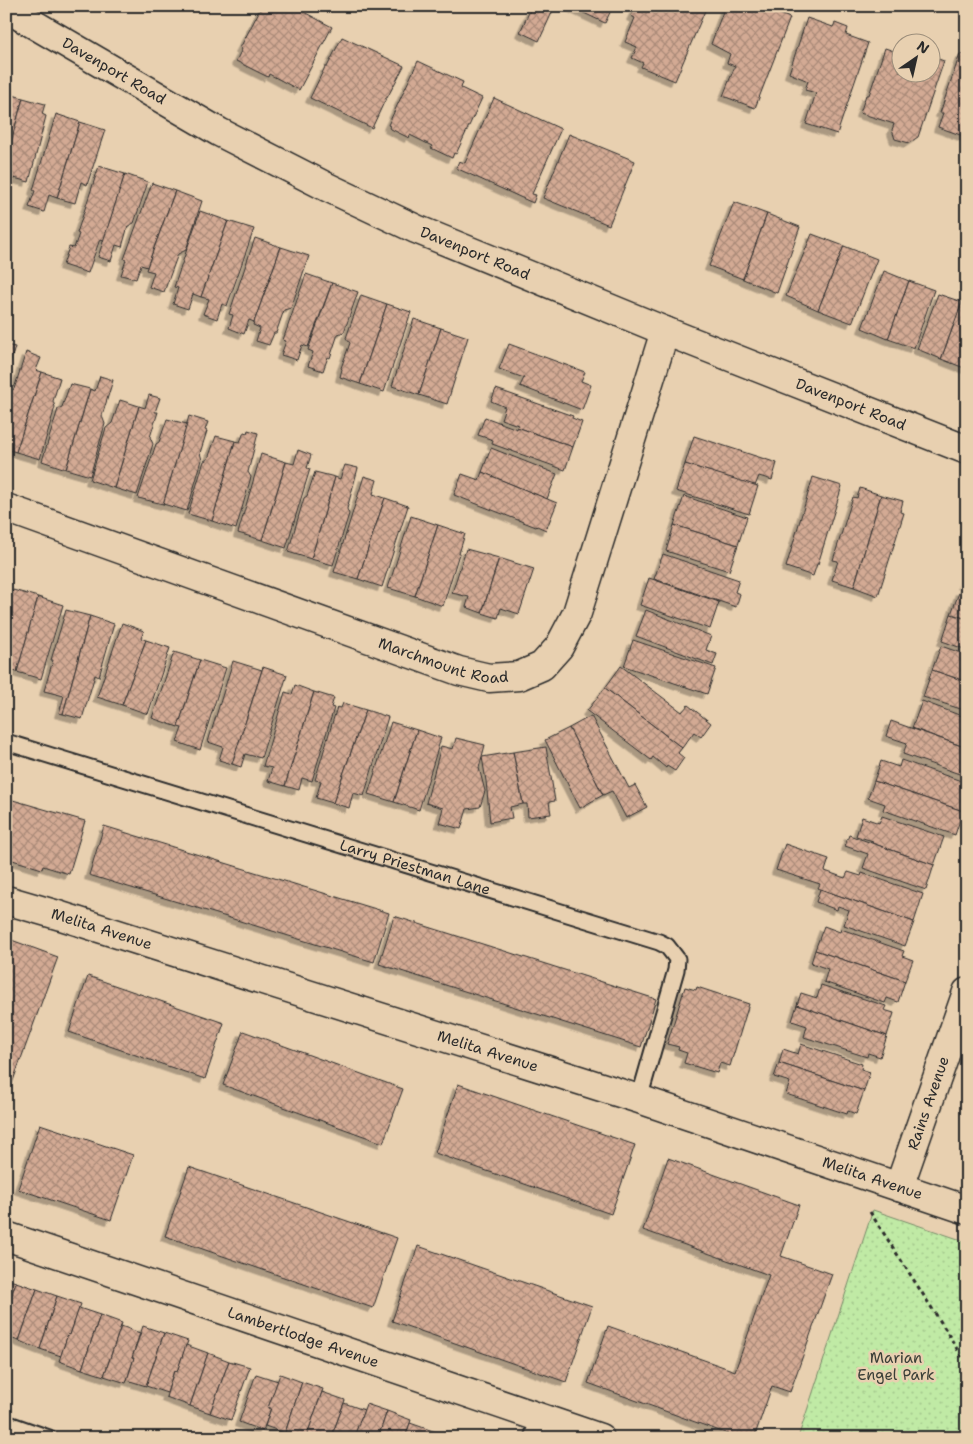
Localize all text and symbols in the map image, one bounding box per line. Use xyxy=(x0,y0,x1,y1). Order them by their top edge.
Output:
north arrow xyxy=(890,32,940,82)
street label: Davenport Road xyxy=(58,33,170,109)
text: N xyxy=(914,37,933,58)
street label: Davenport Road xyxy=(417,222,534,285)
street label: Davenport Road xyxy=(793,373,910,435)
street label: Marchmount Road xyxy=(376,633,509,688)
street label: Larry Priestman Lane xyxy=(337,835,493,900)
street label: Melita Avenue xyxy=(49,904,155,954)
street label: Melita Avenue xyxy=(435,1026,541,1076)
street label: Rains Avenue xyxy=(903,1053,954,1153)
street label: Melita Avenue xyxy=(820,1152,925,1204)
street label: Lambertlodge Avenue xyxy=(225,1302,382,1372)
park label: Marian Engel Park xyxy=(857,1348,935,1385)

